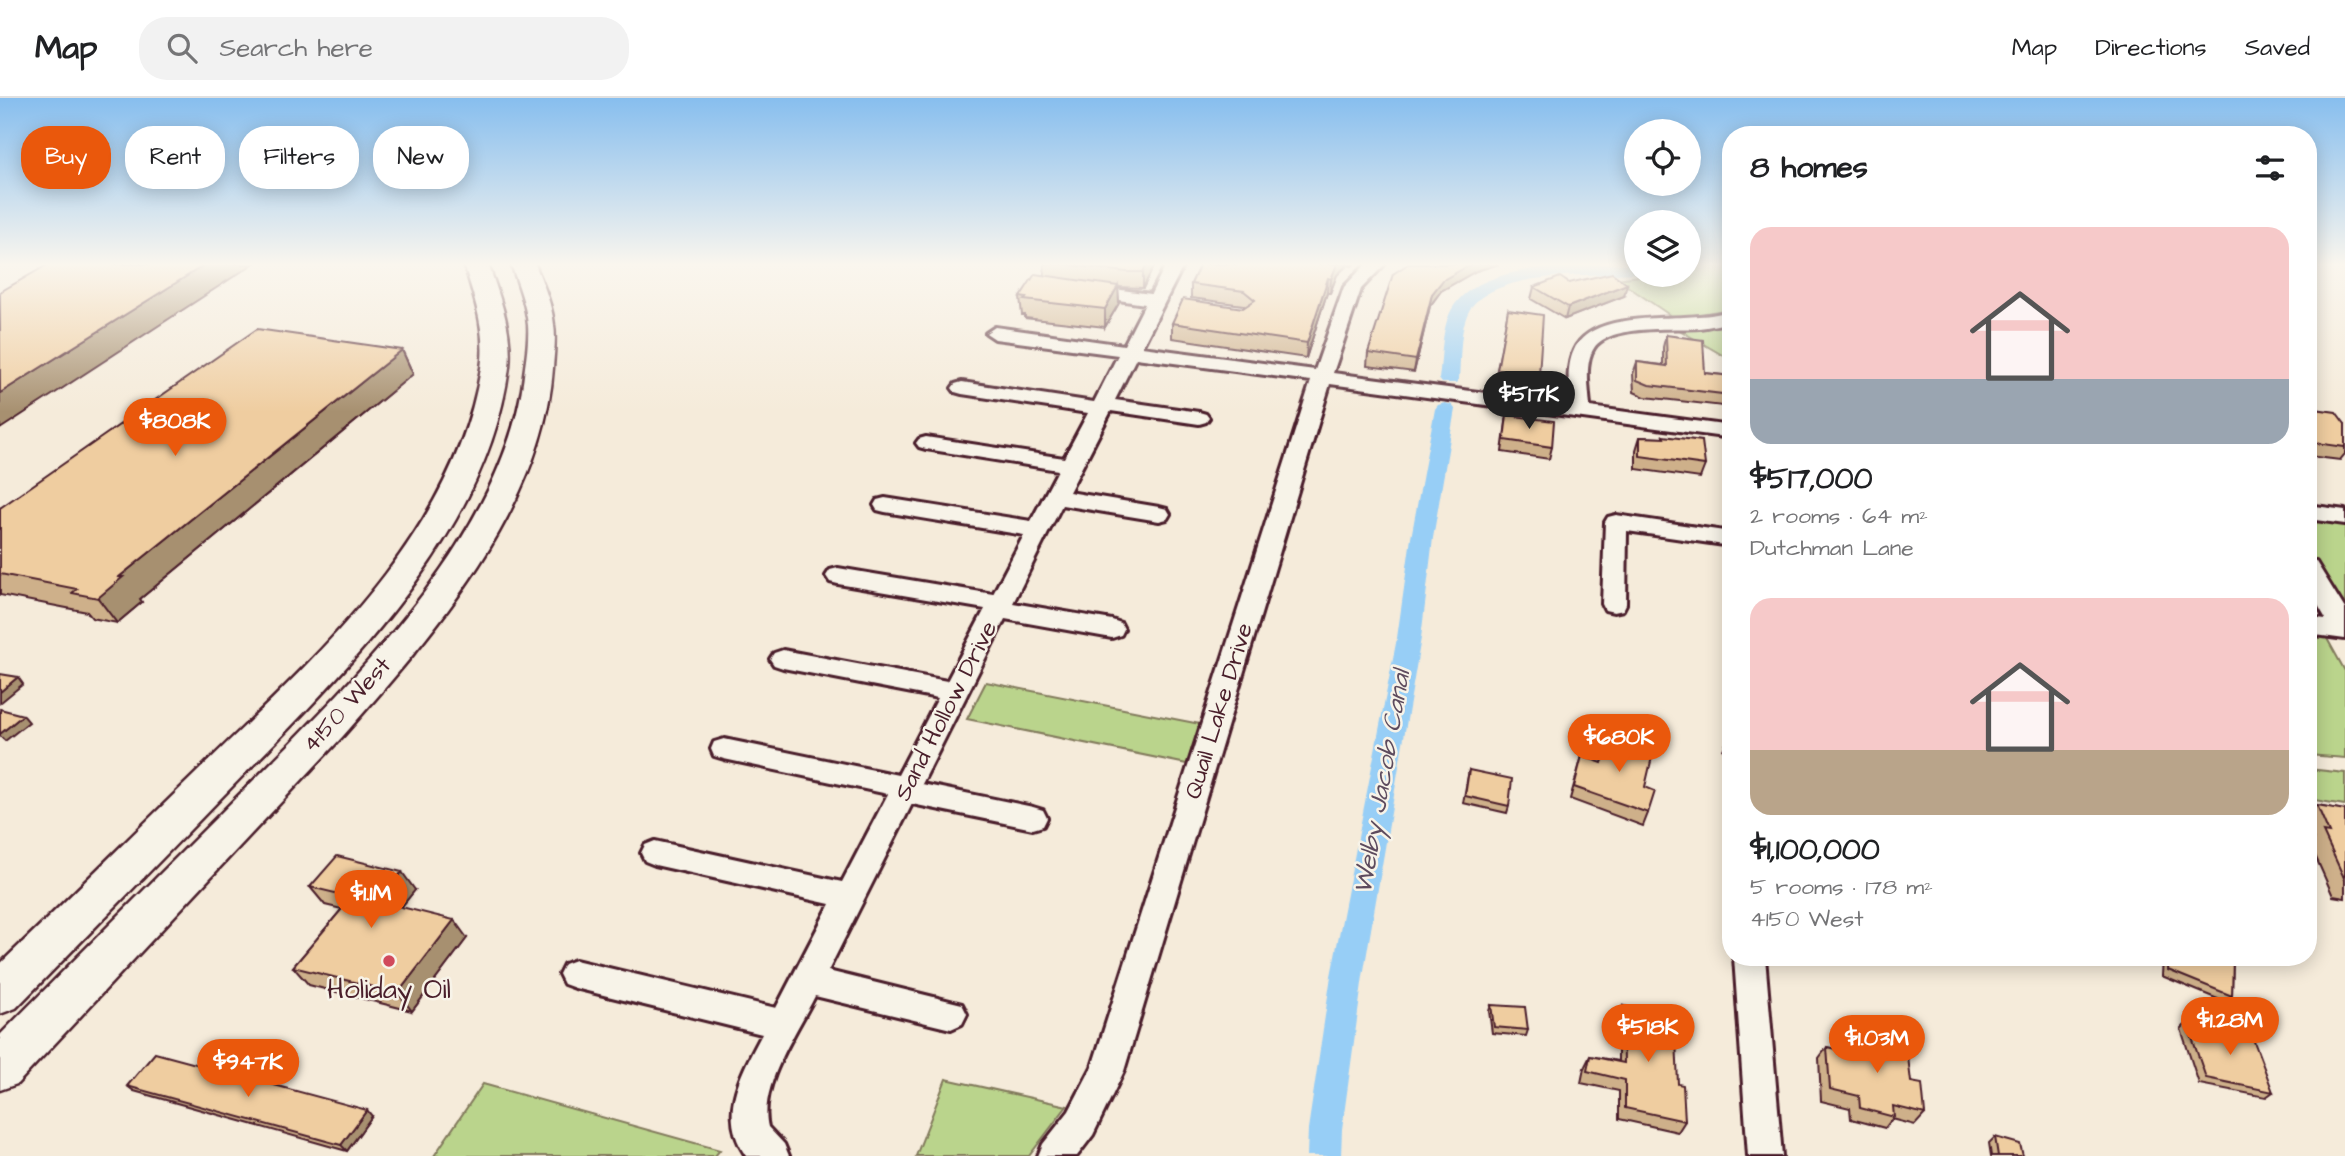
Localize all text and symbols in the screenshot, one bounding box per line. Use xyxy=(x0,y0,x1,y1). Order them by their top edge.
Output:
search box xyxy=(139,17,629,80)
text: Map xyxy=(35,25,97,71)
icon: search xyxy=(163,29,201,67)
text: Search here xyxy=(219,30,373,66)
text: Map xyxy=(2012,31,2057,65)
text: Directions xyxy=(2095,31,2207,65)
text: Saved xyxy=(2245,31,2310,65)
map controls xyxy=(1624,119,1701,287)
button: locate xyxy=(1624,119,1701,196)
chip: Buy xyxy=(21,126,111,189)
chip: Rent xyxy=(125,126,225,189)
chip: Filters xyxy=(239,126,359,189)
chip: New xyxy=(373,126,469,189)
text: 8 homes xyxy=(1750,147,1868,189)
icon: filters xyxy=(2251,149,2289,187)
button: layers xyxy=(1624,210,1701,287)
icon: home xyxy=(1957,273,2083,399)
pin: $517K xyxy=(1480,372,1578,431)
text: $517K xyxy=(1499,378,1559,410)
pin: $808K xyxy=(126,398,224,458)
text: $808K xyxy=(139,405,211,437)
text: $517,000 xyxy=(1750,458,1872,500)
text: 2 rooms · 64 m² xyxy=(1750,500,1928,532)
text: Dutchman Lane xyxy=(1750,532,1914,564)
street label: Sand Hollow Drive xyxy=(886,615,1006,807)
street label: Quail Lake Drive xyxy=(1176,619,1262,803)
icon: home xyxy=(1957,644,2083,770)
street label: 4150 West xyxy=(295,649,399,760)
water label: Welby Jacob Canal xyxy=(1345,664,1421,897)
pin: $680K xyxy=(1570,714,1668,774)
text: $680K xyxy=(1584,721,1654,753)
text: $1,100,000 xyxy=(1750,829,1880,871)
pin: $1.1M xyxy=(322,870,420,930)
text: 5 rooms · 178 m² xyxy=(1750,871,1933,903)
text: $1.1M xyxy=(351,877,391,909)
text: 4150 West xyxy=(1750,903,1864,935)
marker: Holiday Oil xyxy=(381,953,397,969)
place label: Holiday Oil xyxy=(327,970,451,1011)
pin: $1.28M xyxy=(2173,998,2287,1057)
pin: $518K xyxy=(1599,1004,1697,1064)
text: $1.28M xyxy=(2197,1004,2263,1036)
text: $518K xyxy=(1618,1011,1678,1043)
pin: $1.03M xyxy=(1820,1016,1934,1075)
text: $1.03M xyxy=(1845,1022,1909,1054)
pin: $947K xyxy=(199,1040,297,1099)
text: $947K xyxy=(213,1046,283,1078)

